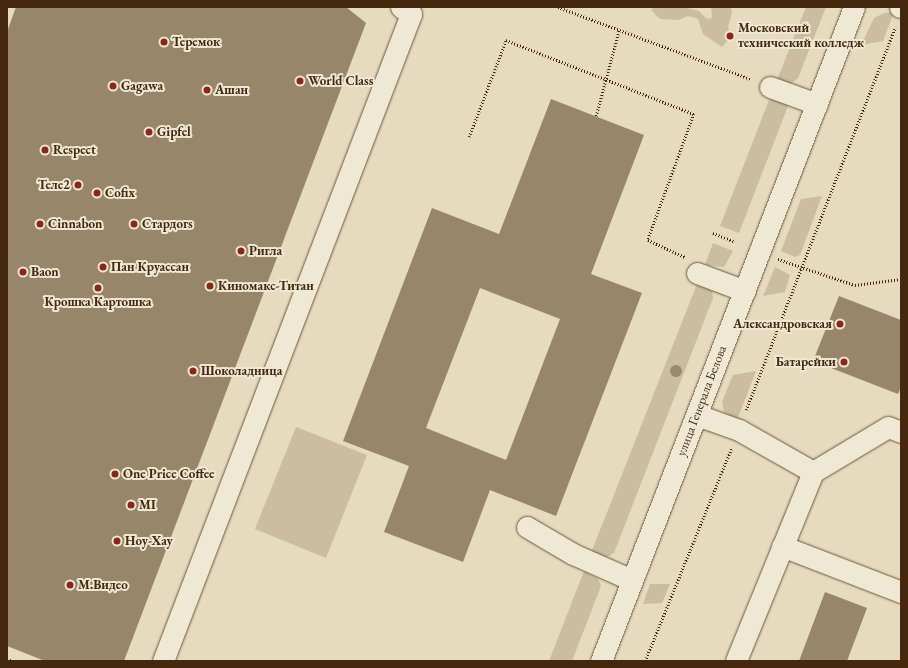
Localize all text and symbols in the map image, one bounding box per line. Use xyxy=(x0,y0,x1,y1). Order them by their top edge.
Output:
place label: Московский технический колледж xyxy=(738,21,864,52)
marker: Московский технический колледж xyxy=(725,31,735,41)
place label: Теремок xyxy=(172,34,220,50)
marker: Теремок xyxy=(159,37,169,47)
place label: World Class xyxy=(308,73,373,89)
marker: World Class xyxy=(295,76,305,86)
place label: Gagawa xyxy=(121,78,163,94)
marker: Gagawa xyxy=(108,81,118,91)
place label: Ашан xyxy=(215,82,248,98)
marker: Ашан xyxy=(202,85,212,95)
place label: Gipfel xyxy=(157,124,191,140)
marker: Gipfel xyxy=(144,127,154,137)
place label: Respect xyxy=(53,142,96,158)
marker: Respect xyxy=(40,145,50,155)
place label: Теле2 xyxy=(38,177,70,193)
marker: Теле2 xyxy=(73,180,83,190)
place label: Cofix xyxy=(105,185,135,201)
marker: Cofix xyxy=(92,188,102,198)
place label: Cinnabon xyxy=(48,216,102,232)
place label: Стардогs xyxy=(142,216,193,232)
marker: Cinnabon xyxy=(35,219,45,229)
marker: Стардогs xyxy=(129,219,139,229)
place label: Ригла xyxy=(249,243,282,259)
marker: Ригла xyxy=(236,246,246,256)
place label: Пан Круассан xyxy=(111,259,189,275)
marker: Пан Круассан xyxy=(98,262,108,272)
place label: Baon xyxy=(31,264,59,280)
marker: Baon xyxy=(18,267,28,277)
place label: Киномакс-Титан xyxy=(218,278,314,294)
marker: Киномакс-Титан xyxy=(205,281,215,291)
marker: Крошка Картошка xyxy=(93,283,103,293)
place label: Крошка Картошка xyxy=(45,294,151,310)
place label: Александровская xyxy=(733,316,832,332)
marker: Александровская xyxy=(835,319,845,329)
street label: улица Генерала Белова xyxy=(674,343,730,459)
place label: Батарейки xyxy=(776,354,836,370)
marker: Батарейки xyxy=(839,357,849,367)
place label: Шоколадница xyxy=(201,363,283,379)
marker: Шоколадница xyxy=(188,366,198,376)
place label: One Price Coffee xyxy=(123,466,215,482)
marker: One Price Coffee xyxy=(110,469,120,479)
place label: MI xyxy=(139,497,156,513)
marker: MI xyxy=(126,500,136,510)
place label: Ноу-Хау xyxy=(125,533,173,549)
marker: Ноу-Хау xyxy=(112,536,122,546)
place label: М.Видео xyxy=(78,577,128,593)
marker: М.Видео xyxy=(65,580,75,590)

